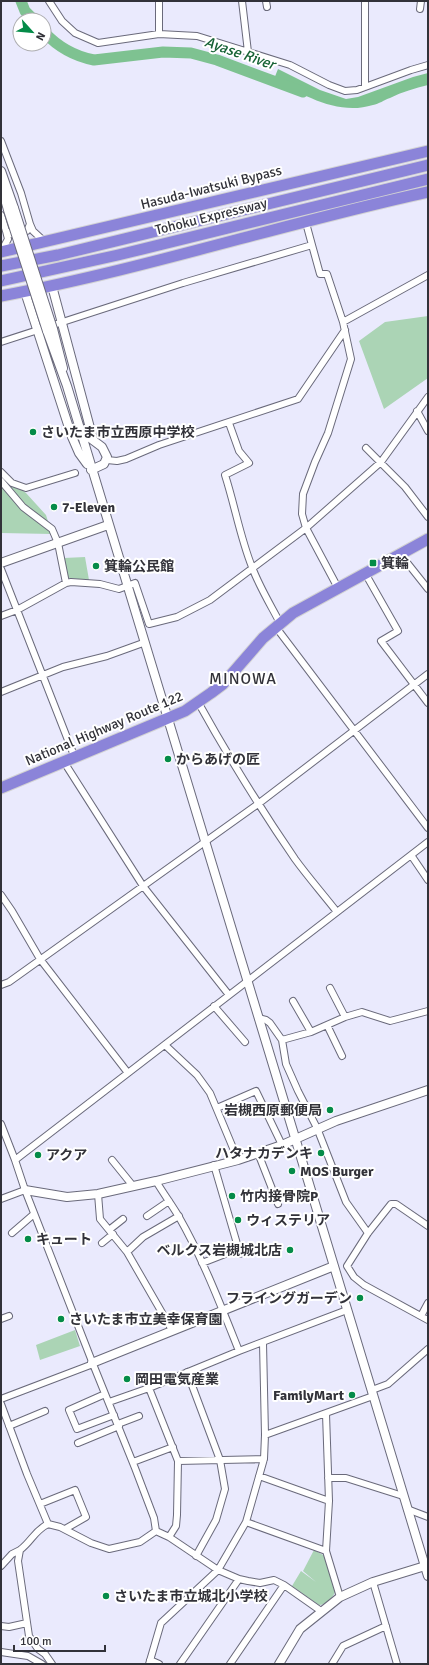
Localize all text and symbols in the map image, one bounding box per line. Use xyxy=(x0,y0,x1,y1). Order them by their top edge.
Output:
north arrow xyxy=(12,12,52,52)
text: N xyxy=(33,30,48,43)
water label: Ayase River xyxy=(202,33,280,74)
street label: Hasuda-Iwatsuki Bypass xyxy=(139,162,283,213)
street label: Tohoku Expressway xyxy=(153,194,269,239)
place label: さいたま市立西原中学校 xyxy=(41,424,195,441)
marker: さいたま市立西原中学校 xyxy=(28,427,38,437)
place label: 7-Eleven xyxy=(62,499,115,516)
marker: 7-Eleven xyxy=(49,502,59,512)
place label: 箕輪 xyxy=(381,555,409,572)
place label: 箕輪公民館 xyxy=(104,558,174,575)
marker: 箕輪 xyxy=(368,558,378,568)
marker: 箕輪公民館 xyxy=(91,561,101,571)
district label: MINOWA xyxy=(209,669,277,689)
street label: National Highway Route 122 xyxy=(23,687,186,769)
place label: からあげの匠 xyxy=(176,751,260,768)
marker: からあげの匠 xyxy=(163,754,173,764)
place label: 岩槻西原郵便局 xyxy=(224,1102,322,1119)
marker: 岩槻西原郵便局 xyxy=(325,1105,335,1115)
place label: ハタナカデンキ xyxy=(215,1145,313,1162)
place label: アクア xyxy=(46,1147,87,1164)
marker: ハタナカデンキ xyxy=(316,1148,326,1158)
marker: アクア xyxy=(33,1150,43,1160)
place label: MOS Burger xyxy=(300,1163,374,1180)
marker: MOS Burger xyxy=(287,1166,297,1176)
place label: 竹内接骨院P xyxy=(240,1188,318,1205)
marker: 竹内接骨院P xyxy=(227,1191,237,1201)
place label: ウィステリア xyxy=(246,1212,330,1229)
marker: ウィステリア xyxy=(233,1215,243,1225)
place label: キュート xyxy=(36,1231,92,1248)
marker: キュート xyxy=(23,1234,33,1244)
place label: ベルクス岩槻城北店 xyxy=(156,1242,282,1259)
marker: ベルクス岩槻城北店 xyxy=(285,1245,295,1255)
place label: フライングガーデン xyxy=(226,1290,352,1307)
marker: フライングガーデン xyxy=(355,1293,365,1303)
place label: さいたま市立美幸保育園 xyxy=(69,1311,223,1328)
marker: さいたま市立美幸保育園 xyxy=(56,1314,66,1324)
place label: 岡田電気産業 xyxy=(135,1371,219,1388)
marker: 岡田電気産業 xyxy=(122,1374,132,1384)
place label: FamilyMart xyxy=(273,1387,345,1404)
marker: FamilyMart xyxy=(347,1390,357,1400)
place label: さいたま市立城北小学校 xyxy=(114,1588,268,1605)
marker: さいたま市立城北小学校 xyxy=(101,1591,111,1601)
scale bar xyxy=(14,1627,105,1653)
text: 100 m xyxy=(20,1634,52,1649)

